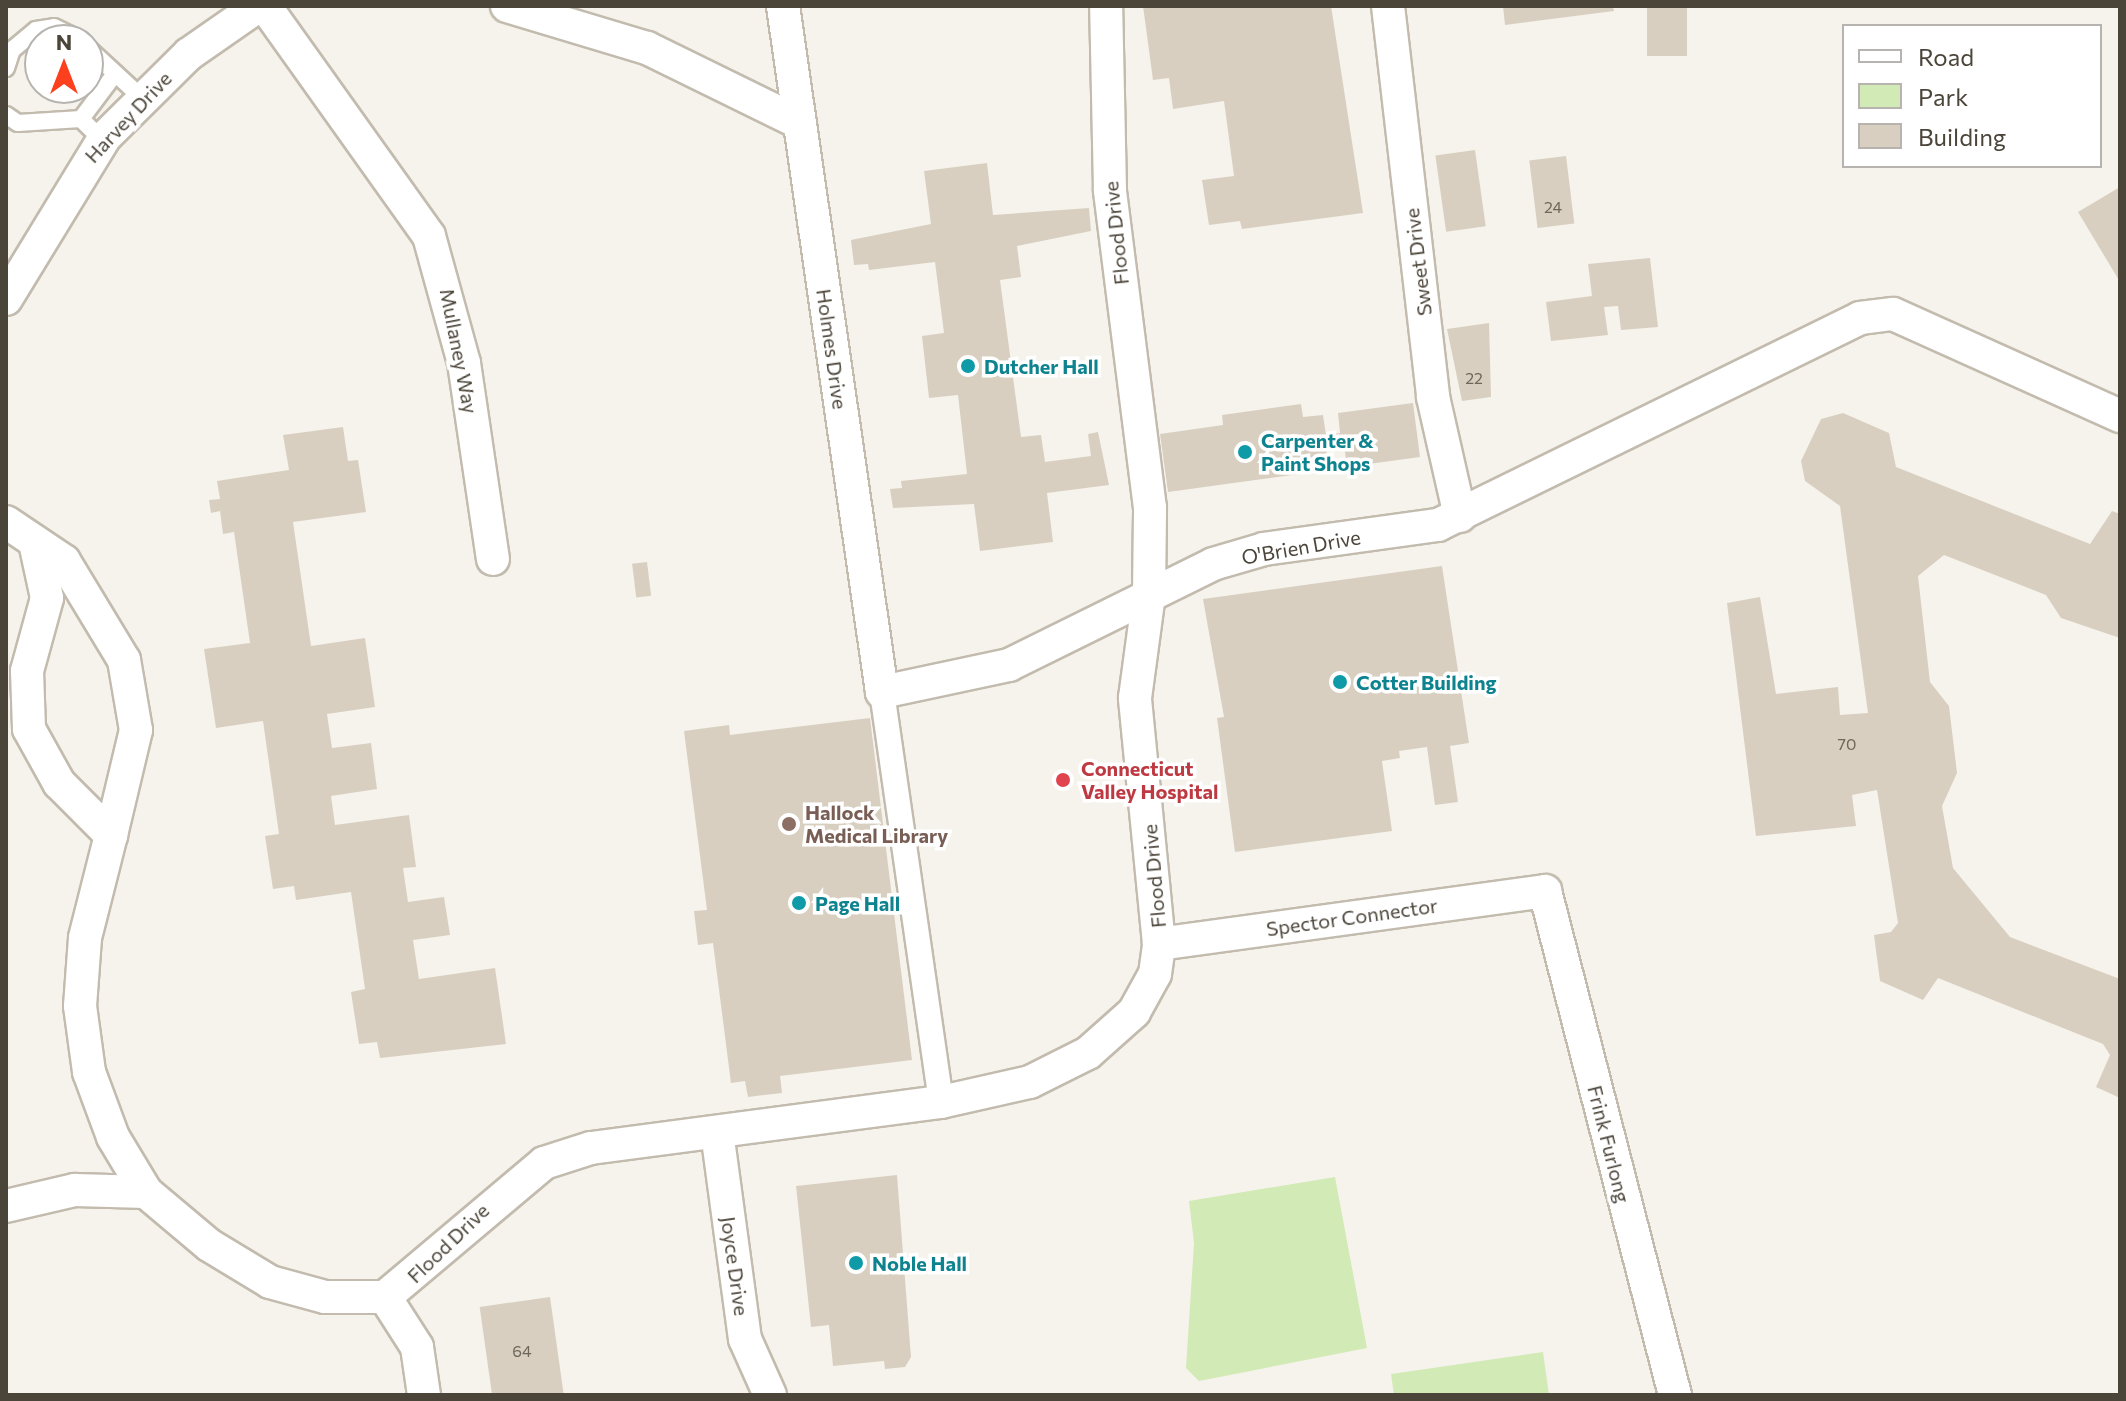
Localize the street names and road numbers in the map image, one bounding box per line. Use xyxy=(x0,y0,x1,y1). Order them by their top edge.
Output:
street label: Harvey Drive xyxy=(80,66,176,168)
street label: Flood Drive xyxy=(1099,180,1133,286)
street label: Sweet Drive xyxy=(1399,207,1437,317)
street label: Mullaney Way xyxy=(435,287,483,415)
street label: Holmes Drive xyxy=(812,287,852,411)
street label: O'Brien Drive xyxy=(1240,525,1362,569)
street label: Flood Drive xyxy=(1138,823,1170,929)
street label: Spector Connector xyxy=(1265,893,1439,941)
street label: Frink Furlong xyxy=(1583,1083,1635,1205)
street label: Flood Drive xyxy=(402,1198,494,1288)
street label: Joyce Drive xyxy=(716,1215,754,1317)

